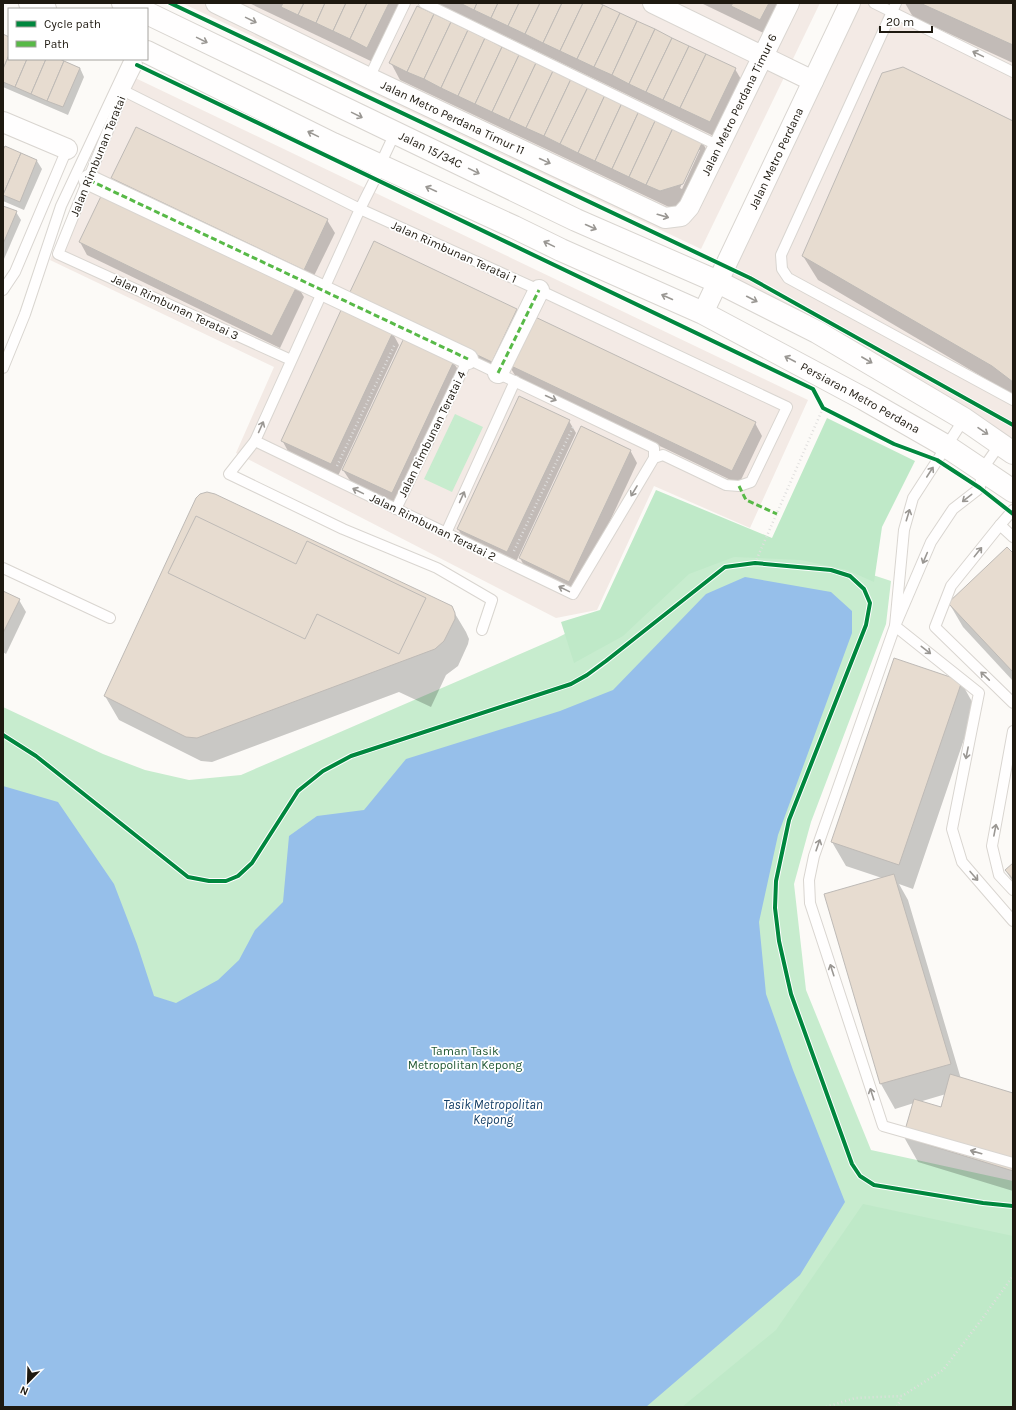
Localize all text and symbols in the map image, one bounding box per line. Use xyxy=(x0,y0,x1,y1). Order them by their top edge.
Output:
legend xyxy=(8,8,148,60)
scale bar xyxy=(880,8,932,34)
text: 20 m xyxy=(886,15,914,29)
text: Cycle path xyxy=(44,17,101,31)
one-way arrow xyxy=(245,17,257,24)
street label: Jalan Metro Perdana Timur 6 xyxy=(698,32,780,178)
text: Path xyxy=(44,37,69,51)
one-way arrow xyxy=(196,37,208,44)
one-way arrow xyxy=(972,50,984,57)
street label: Jalan Metro Perdana Timur 11 xyxy=(379,78,527,157)
street label: Jalan Rimbunan Teratai xyxy=(67,94,129,218)
street label: Jalan Metro Perdana xyxy=(746,105,806,211)
one-way arrow xyxy=(351,112,363,119)
street label: Jalan 15/34C xyxy=(397,129,465,171)
one-way arrow xyxy=(307,130,319,137)
one-way arrow xyxy=(539,158,551,165)
one-way arrow xyxy=(468,168,480,175)
one-way arrow xyxy=(425,185,437,192)
one-way arrow xyxy=(656,213,669,220)
street label: Jalan Rimbunan Teratai 1 xyxy=(389,218,519,286)
one-way arrow xyxy=(585,224,597,231)
one-way arrow xyxy=(543,240,555,247)
street label: Jalan Rimbunan Teratai 3 xyxy=(109,271,241,343)
one-way arrow xyxy=(662,293,674,301)
one-way arrow xyxy=(746,296,758,303)
one-way arrow xyxy=(784,355,796,363)
one-way arrow xyxy=(861,357,873,365)
street label: Persiaran Metro Perdana xyxy=(798,359,922,437)
street label: Jalan Rimbunan Teratai 4 xyxy=(395,368,469,499)
one-way arrow xyxy=(544,395,556,402)
one-way arrow xyxy=(258,421,266,433)
one-way arrow xyxy=(977,427,988,435)
one-way arrow xyxy=(926,466,934,478)
one-way arrow xyxy=(630,485,638,497)
one-way arrow xyxy=(352,487,364,494)
street label: Jalan Rimbunan Teratai 2 xyxy=(368,490,498,564)
one-way arrow xyxy=(459,492,467,504)
one-way arrow xyxy=(961,494,972,503)
one-way arrow xyxy=(905,509,912,522)
one-way arrow xyxy=(974,547,983,557)
one-way arrow xyxy=(920,551,928,563)
one-way arrow xyxy=(558,585,570,592)
one-way arrow xyxy=(920,646,931,655)
one-way arrow xyxy=(980,671,990,681)
one-way arrow xyxy=(963,746,971,759)
one-way arrow xyxy=(991,824,999,837)
one-way arrow xyxy=(814,839,822,851)
one-way arrow xyxy=(970,870,979,881)
one-way arrow xyxy=(828,964,835,977)
park label: Taman Tasik Metropolitan Kepong xyxy=(408,1044,522,1072)
one-way arrow xyxy=(868,1088,876,1100)
water label: Tasik Metropolitan Kepong xyxy=(443,1097,543,1127)
one-way arrow xyxy=(969,1148,982,1155)
north arrow xyxy=(8,1362,48,1402)
text: N xyxy=(18,1383,30,1398)

